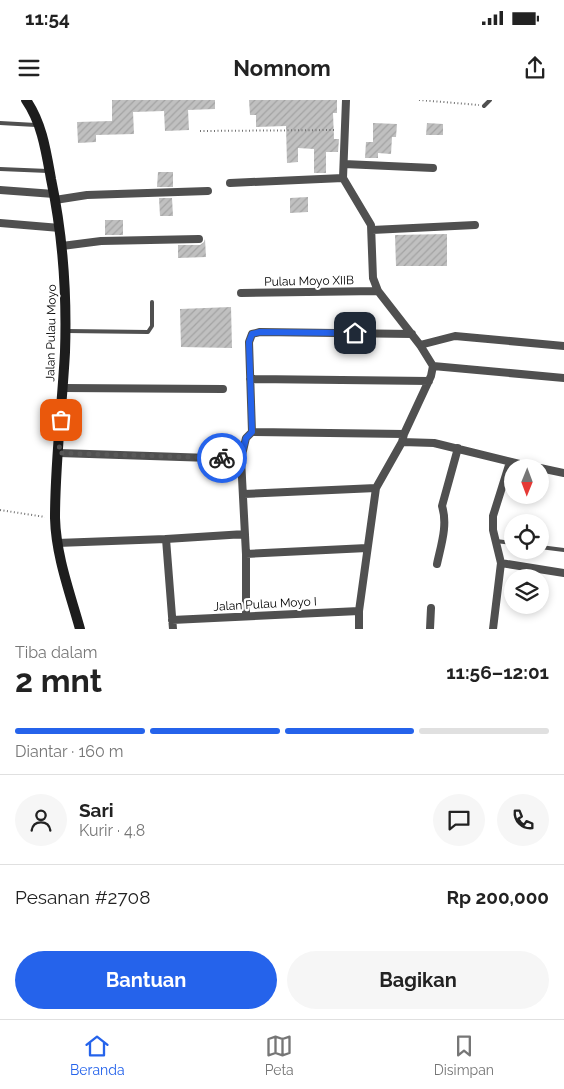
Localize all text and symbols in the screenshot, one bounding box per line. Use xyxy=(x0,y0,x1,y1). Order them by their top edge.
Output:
text: 11:54 xyxy=(25,7,70,29)
icon: menu xyxy=(15,54,43,82)
icon: share xyxy=(521,54,549,82)
text: Nomnom xyxy=(233,55,331,81)
street label: Pulau Moyo XIIB xyxy=(264,273,354,289)
street label: Jalan Pulau Moyo xyxy=(43,284,59,382)
pin xyxy=(334,312,376,354)
icon: home xyxy=(341,319,369,347)
pin xyxy=(40,399,82,441)
icon: bag xyxy=(47,406,75,434)
courier xyxy=(197,433,247,483)
icon: bike xyxy=(208,444,236,472)
north arrow xyxy=(504,459,549,504)
map controls xyxy=(504,459,549,614)
button: locate xyxy=(504,514,549,559)
button: layers xyxy=(504,569,549,614)
street label: Jalan Pulau Moyo I xyxy=(213,594,317,614)
text: Tiba dalam xyxy=(15,643,97,662)
text: 11:56–12:01 xyxy=(446,661,549,683)
text: 2 mnt xyxy=(15,662,102,699)
text: Diantar · 160 m xyxy=(15,742,123,761)
button: person xyxy=(15,794,67,846)
button: chat xyxy=(433,794,485,846)
button: phone xyxy=(497,794,549,846)
text: Sari xyxy=(79,799,114,821)
text: Kurir · 4.8 xyxy=(79,821,145,840)
text: Pesanan #2708 xyxy=(15,886,150,908)
text: Rp 200,000 xyxy=(446,886,549,908)
button: Bantuan xyxy=(15,951,277,1009)
button: Bagikan xyxy=(287,951,549,1009)
tab: Beranda xyxy=(70,1032,125,1078)
tab: Peta xyxy=(265,1032,294,1078)
tab: Disimpan xyxy=(434,1032,494,1078)

